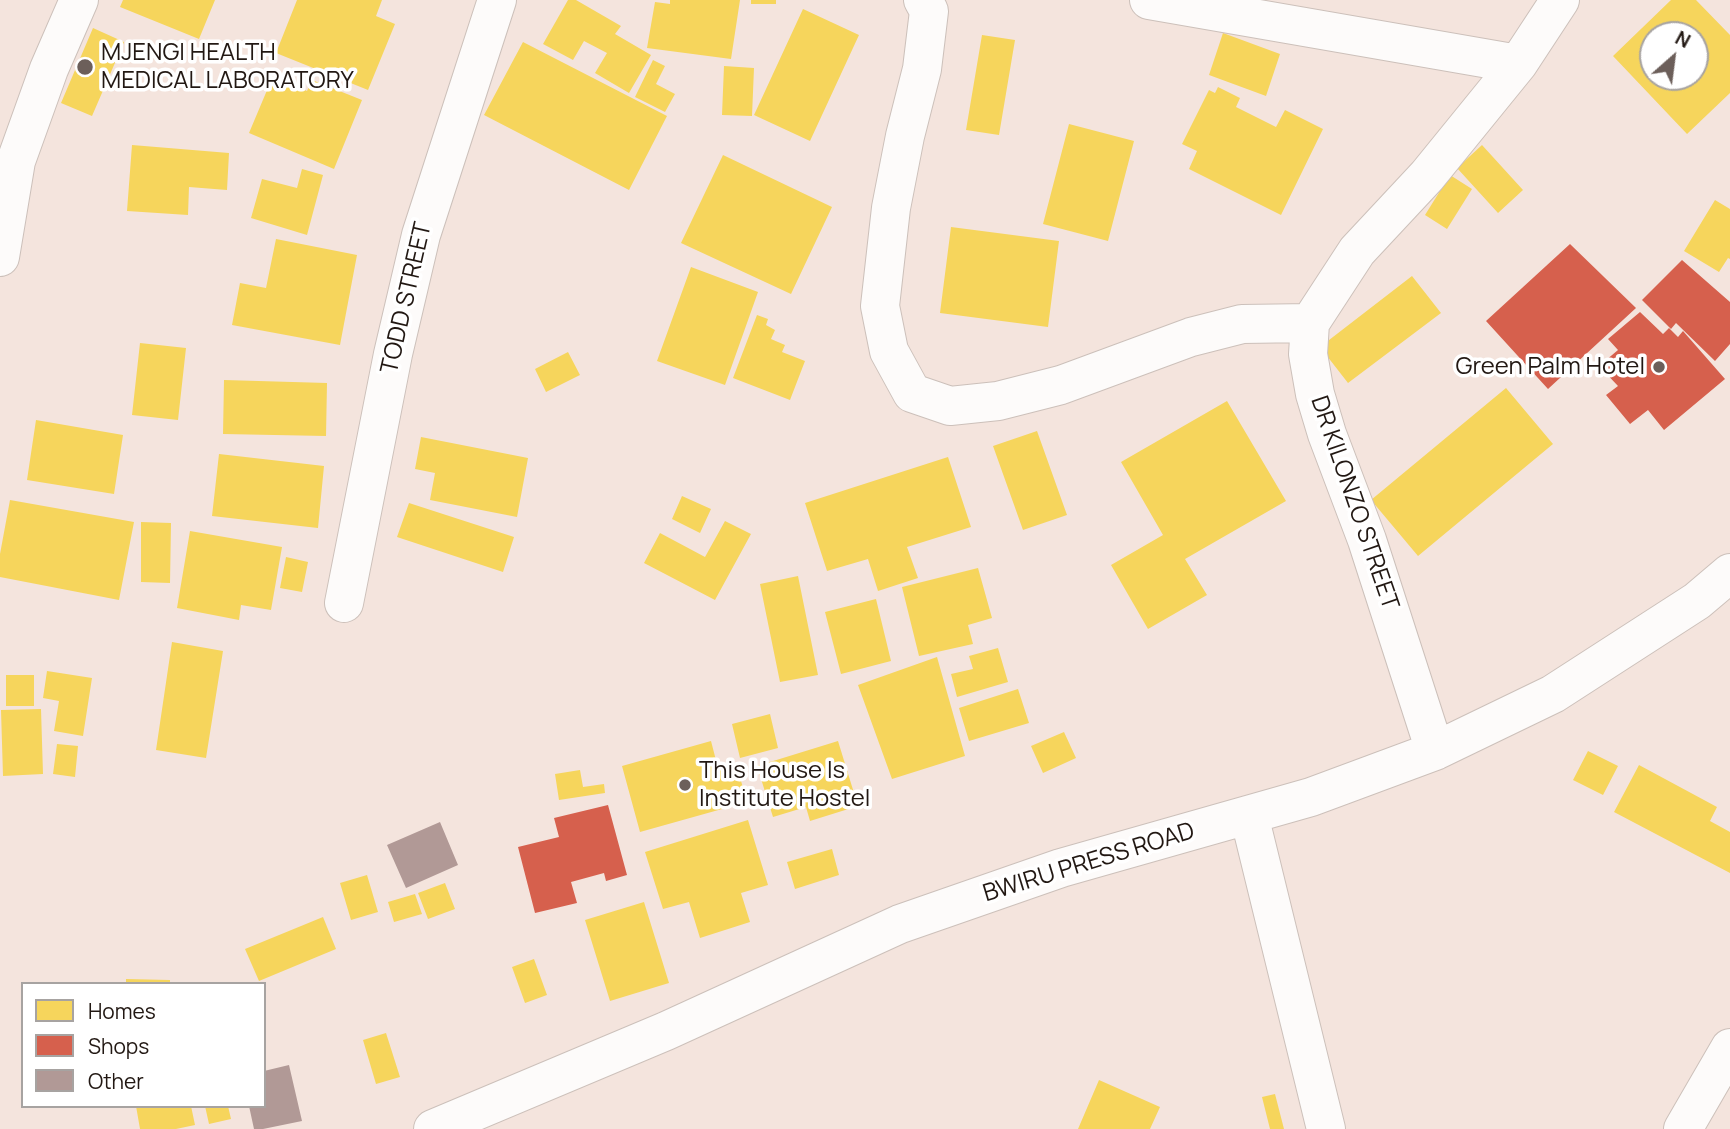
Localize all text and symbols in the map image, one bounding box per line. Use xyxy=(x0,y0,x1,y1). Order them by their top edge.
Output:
north arrow xyxy=(1639,21,1709,91)
text: N xyxy=(1671,25,1695,54)
place label: MJENGI HEALTH MEDICAL LABORATORY xyxy=(101,39,354,95)
marker: MJENGI HEALTH MEDICAL LABORATORY xyxy=(75,57,95,77)
street label: TODD STREET xyxy=(376,219,438,377)
place label: Green Palm Hotel xyxy=(1456,353,1645,381)
marker: Green Palm Hotel xyxy=(1651,359,1667,375)
street label: DR KILONZO STREET xyxy=(1304,392,1404,614)
place label: This House Is Institute Hostel xyxy=(699,757,870,813)
marker: This House Is Institute Hostel xyxy=(677,777,693,793)
street label: BWIRU PRESS ROAD xyxy=(980,817,1198,909)
legend xyxy=(21,982,266,1108)
text: Homes xyxy=(88,997,156,1025)
text: Shops xyxy=(88,1032,149,1060)
text: Other xyxy=(88,1067,144,1095)

